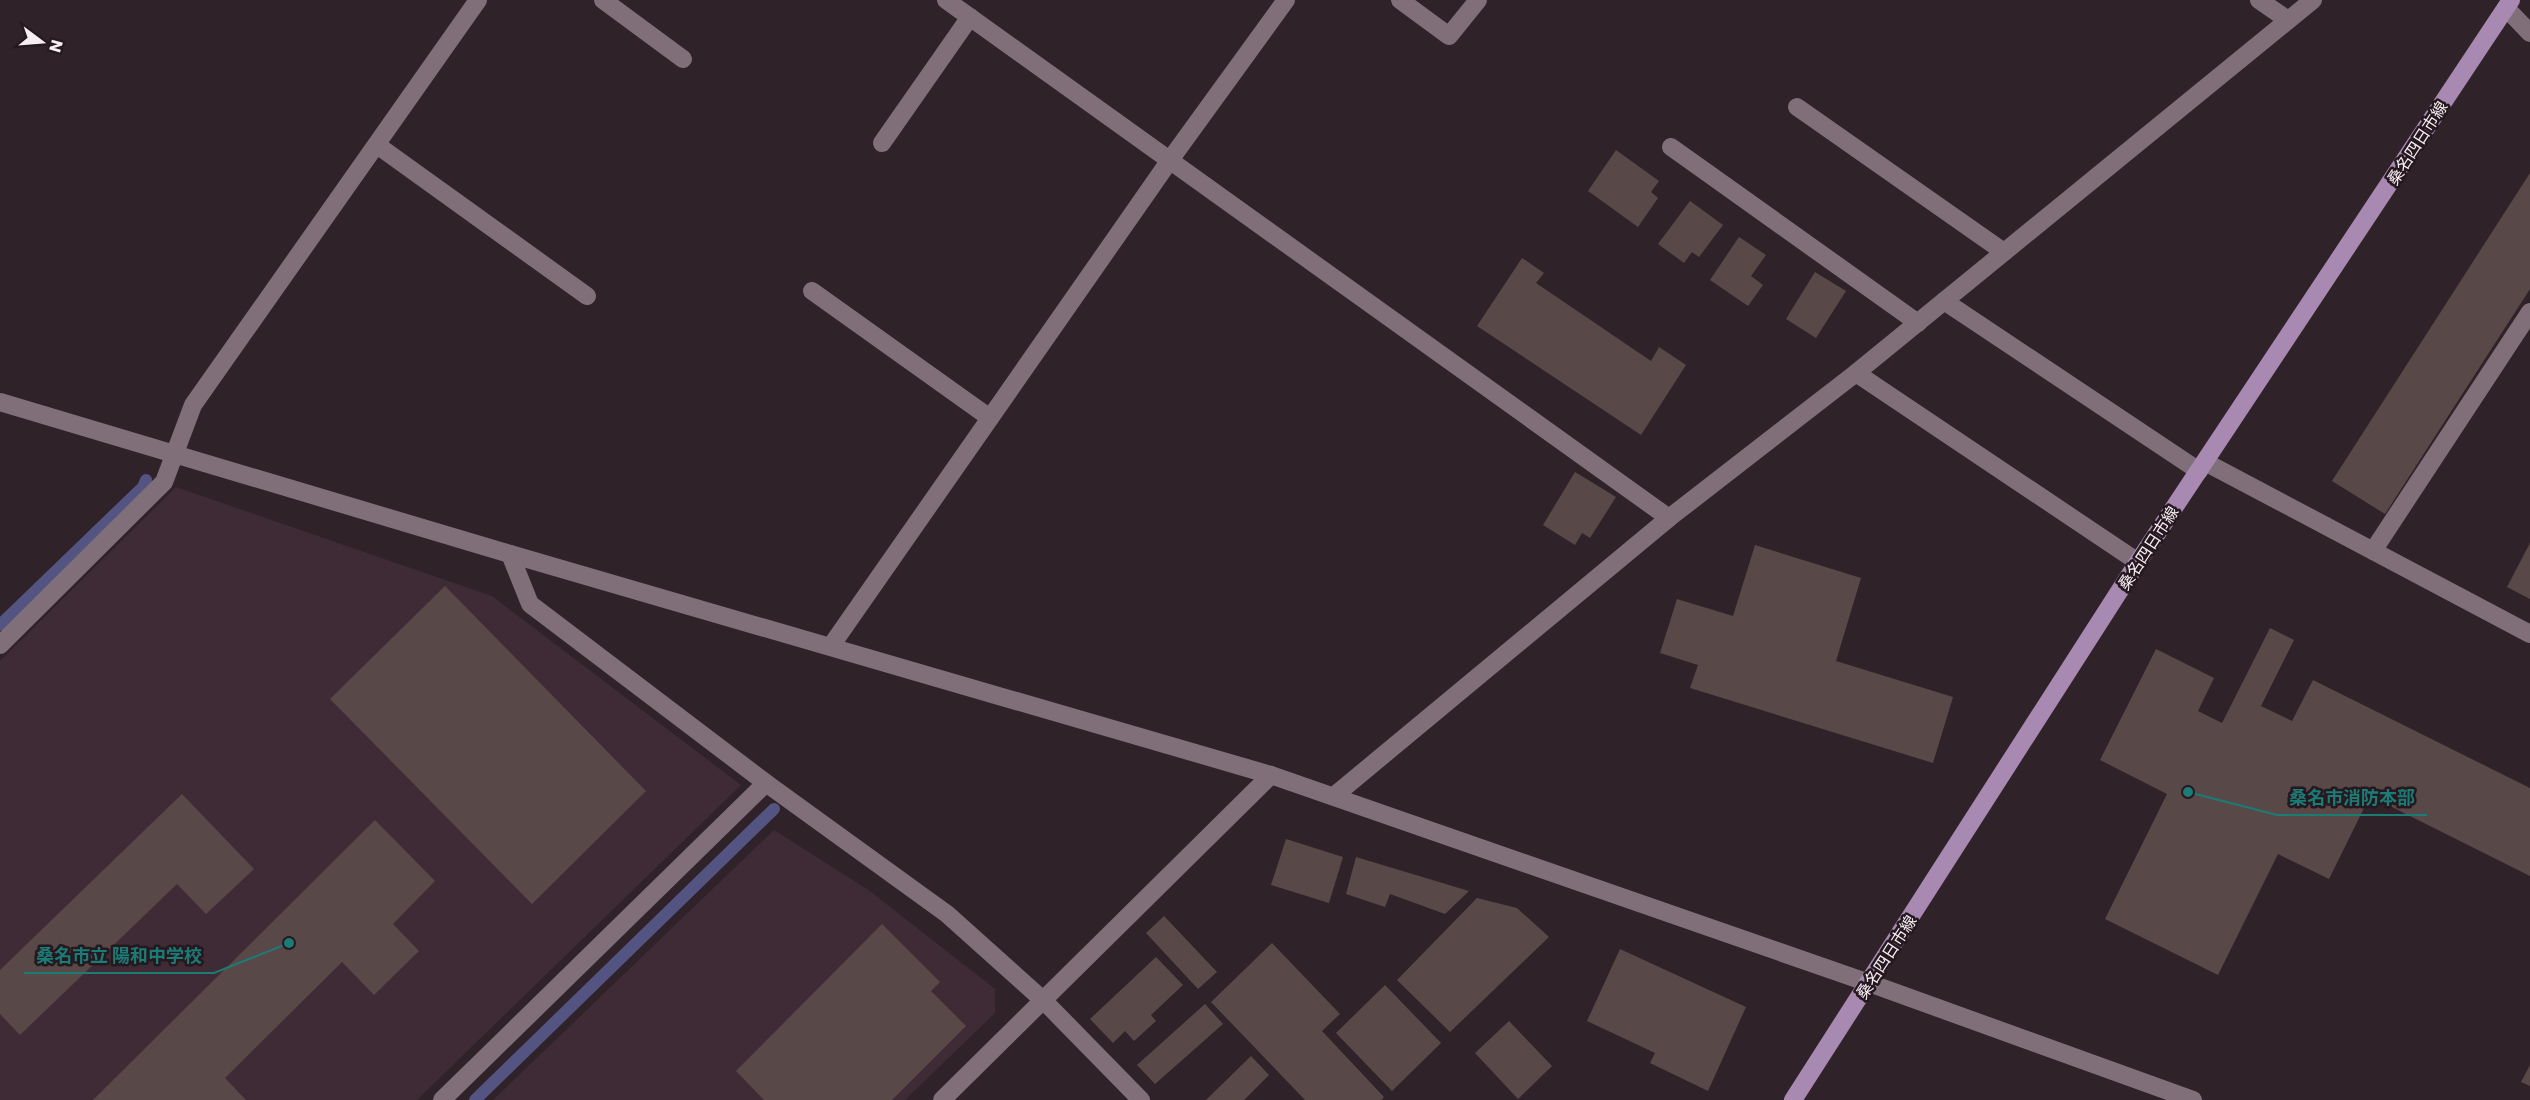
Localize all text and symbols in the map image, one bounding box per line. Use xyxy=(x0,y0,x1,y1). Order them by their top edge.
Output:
north arrow xyxy=(12,12,72,72)
text: N xyxy=(43,37,69,55)
street label: 桑名四日市線 xyxy=(2382,97,2453,190)
street label: 桑名四日市線 xyxy=(2113,502,2184,595)
callout: 桑名市消防本部 xyxy=(2277,779,2427,815)
text: 桑名市消防本部 xyxy=(2289,785,2415,810)
street label: 桑名四日市線 xyxy=(1851,911,1922,1004)
callout: 桑名市立 陽和中学校 xyxy=(24,937,214,973)
text: 桑名市立 陽和中学校 xyxy=(36,943,202,968)

